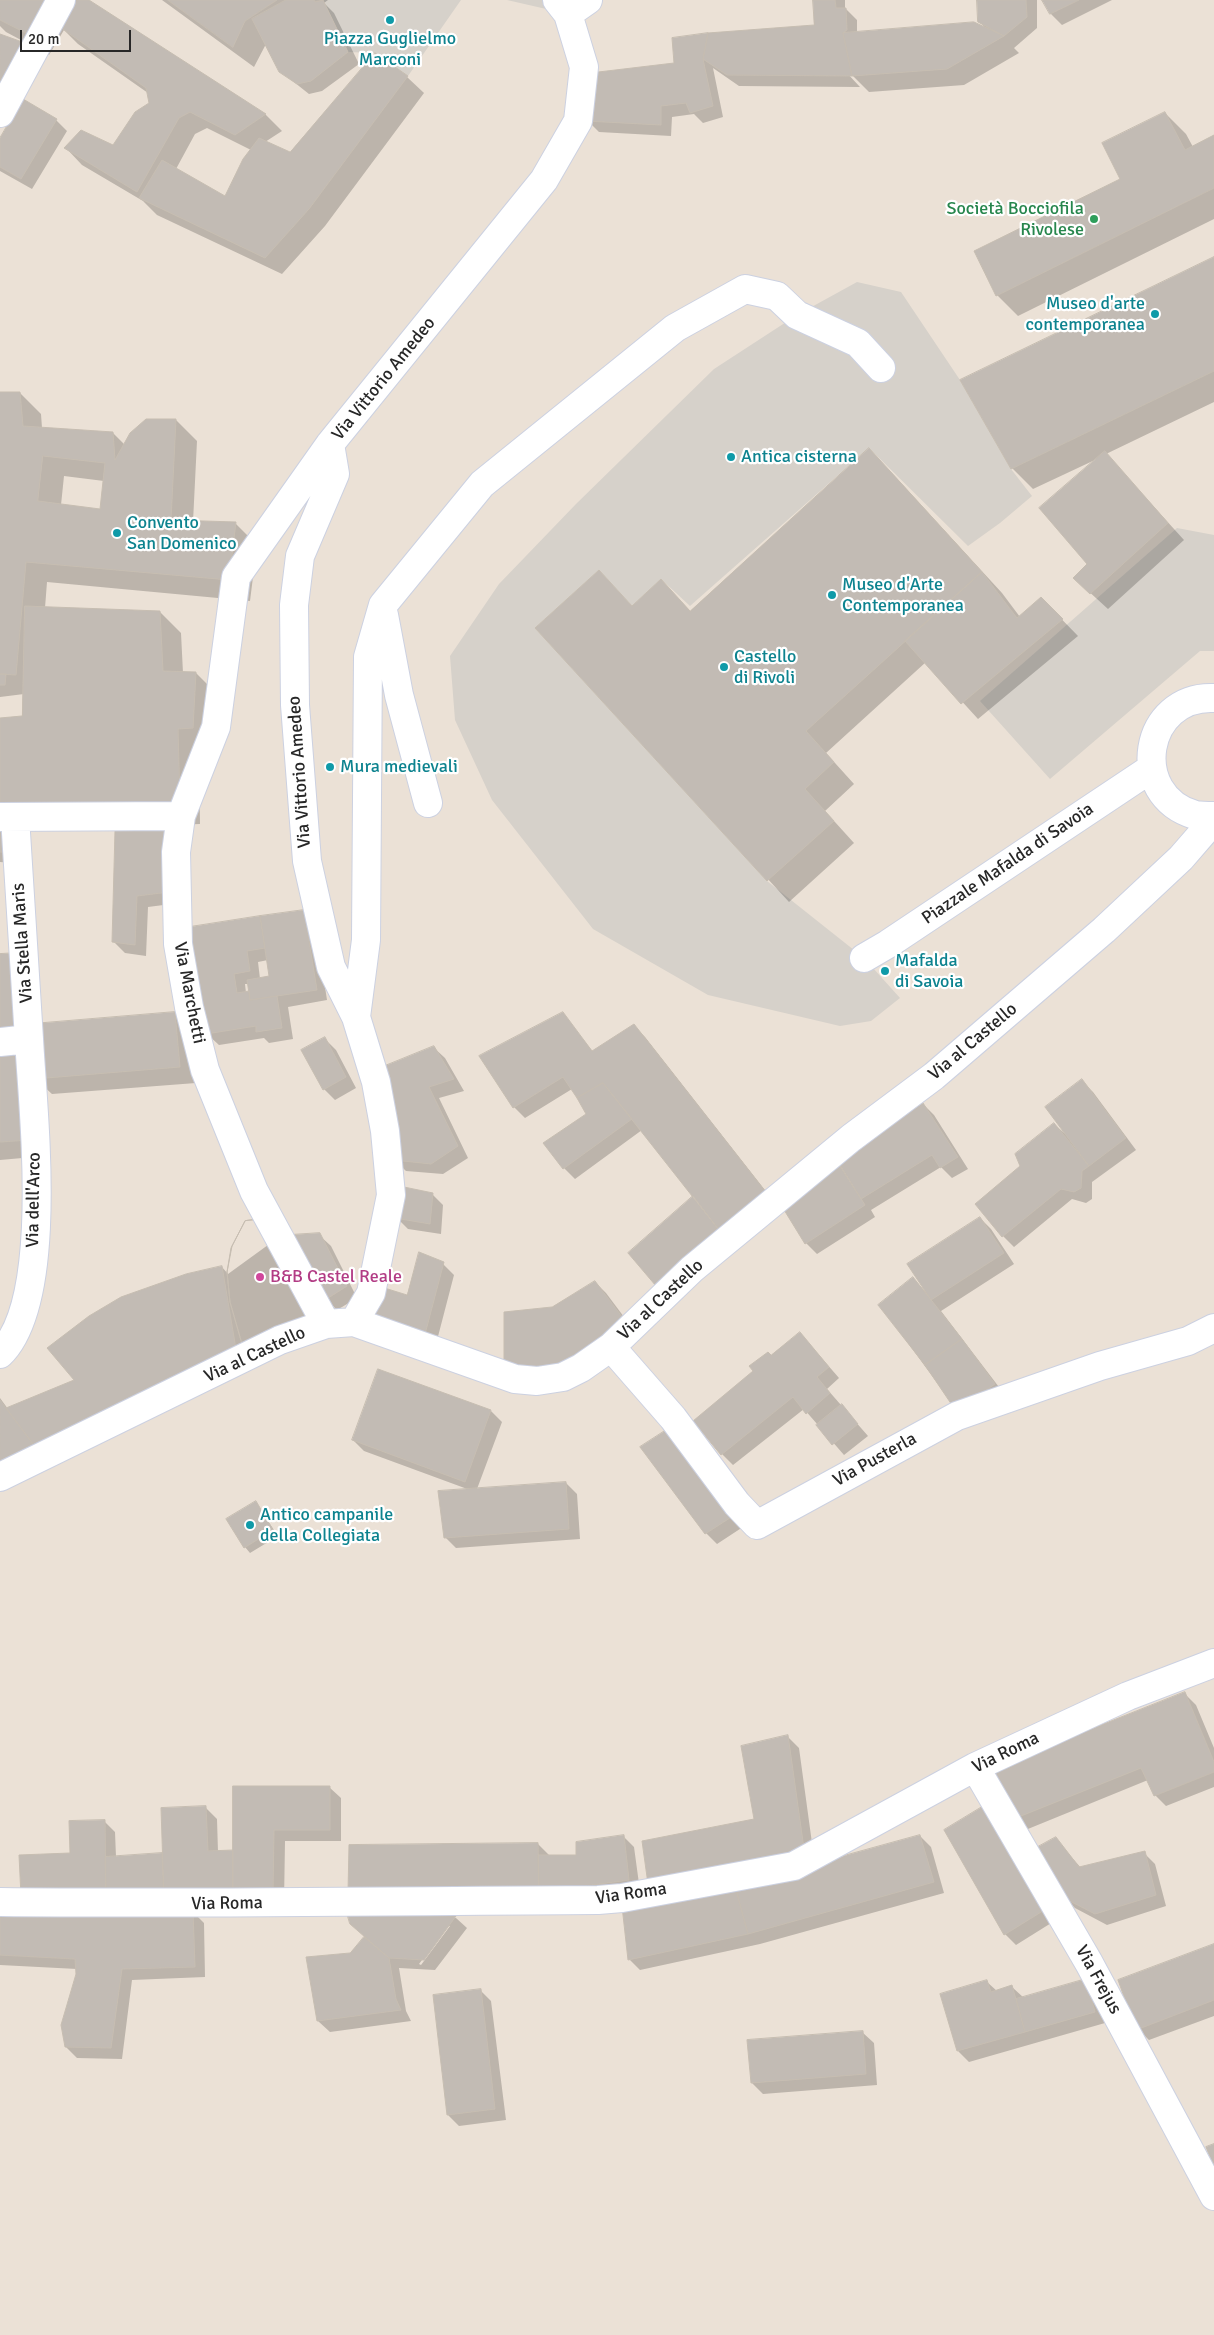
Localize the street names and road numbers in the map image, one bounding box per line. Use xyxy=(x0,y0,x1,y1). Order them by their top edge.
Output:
street label: Via Vittorio Amedeo xyxy=(328,313,440,445)
street label: Via Vittorio Amedeo xyxy=(284,695,316,849)
street label: Piazzale Mafalda di Savoia xyxy=(918,798,1098,930)
street label: Via Stella Maris xyxy=(8,882,38,1004)
street label: Via Marchetti xyxy=(169,940,209,1046)
street label: Via al Castello xyxy=(924,999,1022,1085)
street label: Via dell'Arco xyxy=(22,1152,46,1248)
street label: Via al Castello xyxy=(614,1255,708,1345)
street label: Via al Castello xyxy=(201,1322,309,1388)
street label: Via Pusterla xyxy=(829,1428,921,1492)
street label: Via Roma xyxy=(969,1728,1043,1778)
street label: Via Roma xyxy=(594,1878,668,1910)
street label: Via Roma xyxy=(191,1893,263,1915)
street label: Via Frejus xyxy=(1070,1942,1126,2018)

